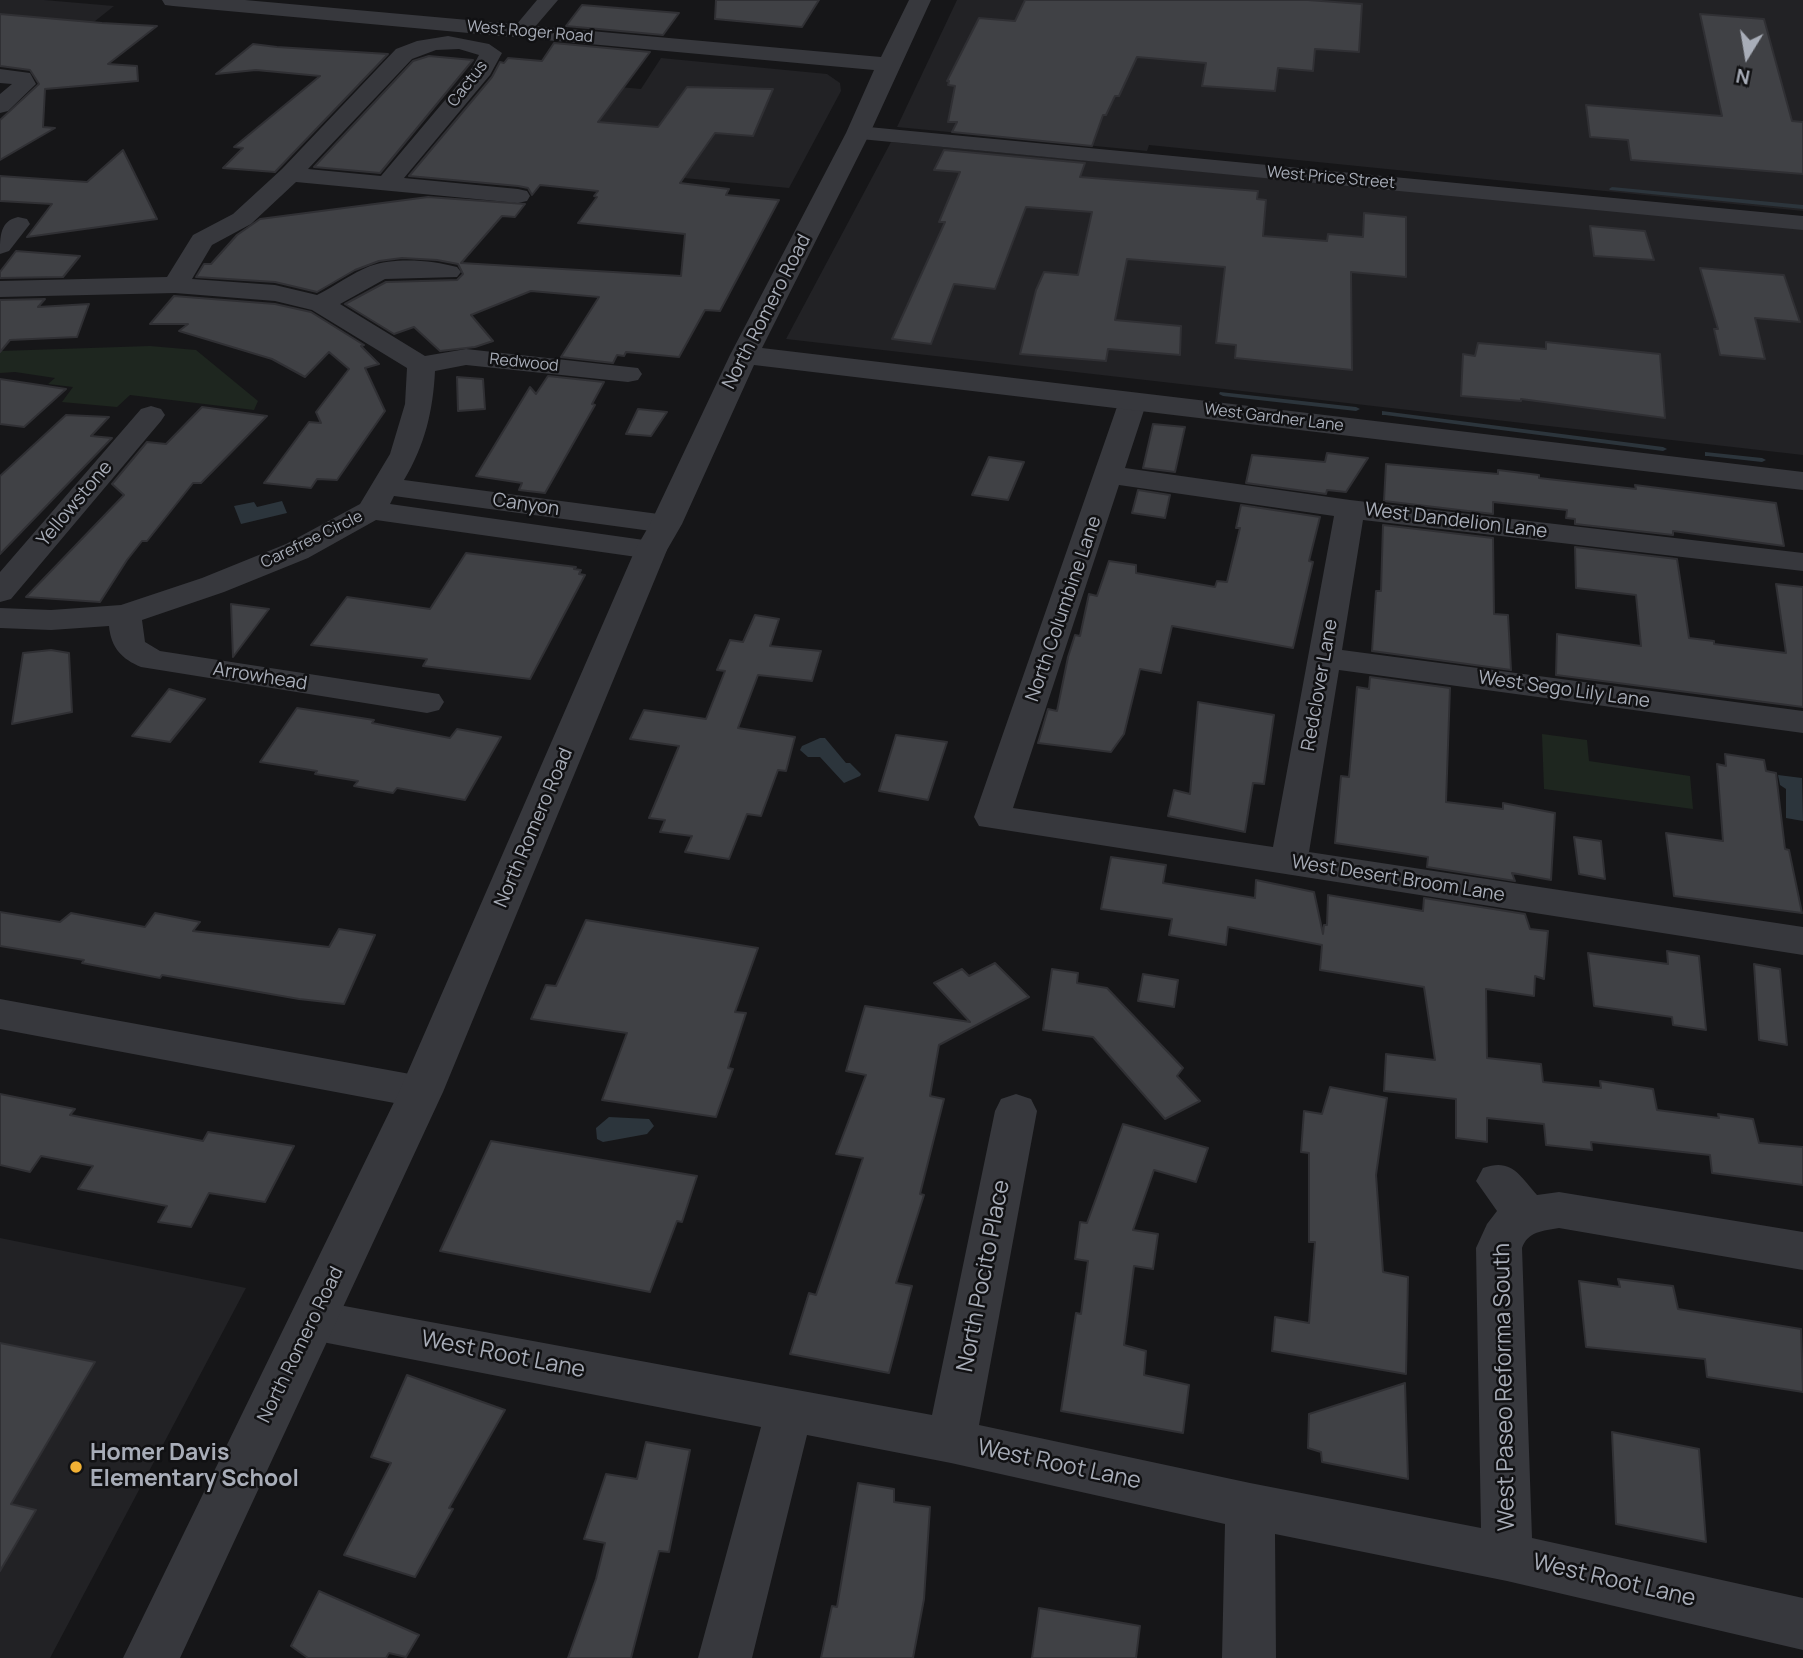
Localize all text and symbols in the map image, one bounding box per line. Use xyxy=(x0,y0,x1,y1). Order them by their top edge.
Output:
street label: West Roger Road xyxy=(466,17,594,47)
north arrow xyxy=(1712,21,1782,91)
street label: Cactus xyxy=(444,57,492,111)
text: N xyxy=(1734,63,1752,91)
street label: West Price Street xyxy=(1266,163,1396,193)
street label: North Romero Road xyxy=(718,231,816,393)
street label: Redwood xyxy=(489,350,559,376)
street label: West Gardner Lane xyxy=(1203,400,1345,436)
street label: Yellowstone xyxy=(33,457,117,551)
street label: Canyon xyxy=(491,489,561,521)
street label: West Dandelion Lane xyxy=(1363,498,1549,544)
street label: Carefree Circle xyxy=(258,507,366,573)
street label: North Columbine Lane xyxy=(1022,513,1106,705)
street label: Redclover Lane xyxy=(1297,617,1343,753)
street label: Arrowhead xyxy=(211,658,309,696)
street label: West Sego Lily Lane xyxy=(1477,667,1651,713)
street label: North Romero Road xyxy=(490,745,578,911)
street label: West Desert Broom Lane xyxy=(1290,851,1506,907)
street label: North Pocito Place xyxy=(952,1178,1016,1374)
street label: West Paseo Reforma South xyxy=(1489,1243,1521,1531)
street label: North Romero Road xyxy=(253,1263,349,1427)
street label: West Root Lane xyxy=(419,1326,587,1384)
street label: West Root Lane xyxy=(975,1434,1143,1496)
place label: Homer Davis Elementary School xyxy=(90,1440,299,1494)
marker: Homer Davis Elementary School xyxy=(68,1459,84,1475)
street label: West Root Lane xyxy=(1530,1549,1698,1613)

